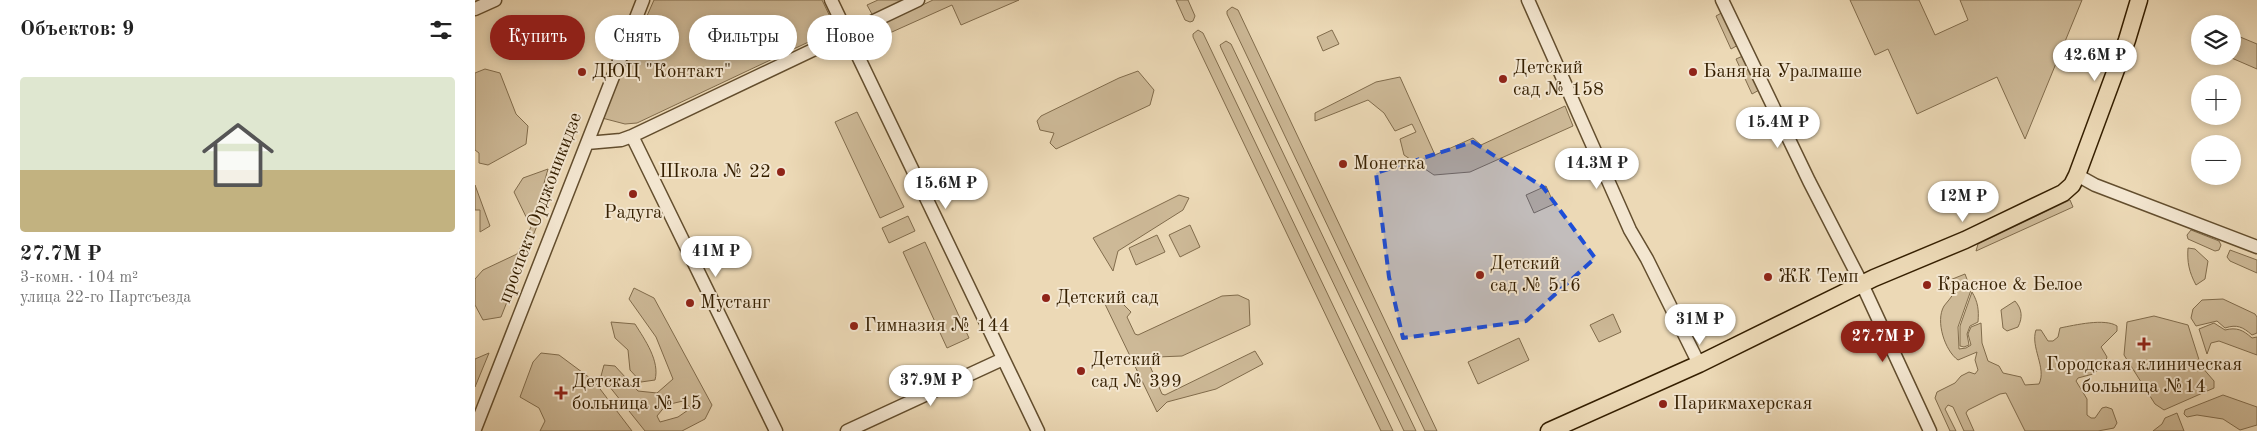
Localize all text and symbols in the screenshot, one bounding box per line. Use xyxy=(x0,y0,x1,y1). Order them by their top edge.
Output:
chip: Купить xyxy=(490,15,585,60)
chip: Снять xyxy=(595,15,679,60)
chip: Фильтры xyxy=(689,15,797,60)
chip: Новое xyxy=(807,15,892,60)
map controls xyxy=(2191,15,2241,185)
button: layers xyxy=(2191,15,2241,65)
icon: filters xyxy=(427,16,455,44)
text: Объектов: 9 xyxy=(20,19,134,40)
pin: 42.6M ₽ xyxy=(2049,39,2141,82)
text: 42.6M ₽ xyxy=(2064,48,2126,64)
place label: Детский сад № 158 xyxy=(1513,59,1604,100)
place label: ДЮЦ "Контакт" xyxy=(592,63,731,82)
place label: Баня на Уралмаше xyxy=(1703,63,1862,82)
marker: ДЮЦ "Контакт" xyxy=(576,66,588,78)
marker: Баня на Уралмаше xyxy=(1687,66,1699,78)
marker: Детский сад № 158 xyxy=(1497,73,1509,85)
button: + xyxy=(2191,75,2241,125)
pin: 15.4M ₽ xyxy=(1732,106,1824,149)
icon: home xyxy=(193,110,283,200)
street label: проспект Орджоникидзе xyxy=(496,110,586,306)
text: 15.4M ₽ xyxy=(1747,115,1809,131)
button: − xyxy=(2191,135,2241,185)
pin: 14.3M ₽ xyxy=(1551,148,1643,190)
place label: Монетка xyxy=(1353,155,1426,174)
text: 14.3M ₽ xyxy=(1566,156,1628,172)
marker: Монетка xyxy=(1337,158,1349,170)
place label: Школа № 22 xyxy=(659,163,771,182)
marker: Школа № 22 xyxy=(775,166,787,178)
pin: 15.6M ₽ xyxy=(900,168,992,210)
text: 15.6M ₽ xyxy=(915,176,977,192)
pin: 12M ₽ xyxy=(1928,180,1998,223)
marker: Радуга xyxy=(627,188,639,200)
text: 12M ₽ xyxy=(1939,189,1987,205)
place label: Радуга xyxy=(604,204,663,223)
pin: 41M ₽ xyxy=(681,236,751,278)
text: 27.7M ₽ xyxy=(20,244,102,265)
text: 41M ₽ xyxy=(692,244,740,260)
place label: Детский сад № 516 xyxy=(1490,255,1581,296)
place label: ЖК Темп xyxy=(1778,268,1859,287)
marker: Детский сад № 516 xyxy=(1474,269,1486,281)
text: 3-комн. · 104 m² xyxy=(20,270,138,286)
marker: ЖК Темп xyxy=(1762,271,1774,283)
place label: Красное & Белое xyxy=(1937,276,2082,295)
marker: Красное & Белое xyxy=(1921,279,1933,291)
place label: Детский сад xyxy=(1056,289,1159,308)
text: улица 22-го Партсъезда xyxy=(20,290,191,306)
marker: Детский сад xyxy=(1040,292,1052,304)
place label: Мустанг xyxy=(700,294,770,313)
marker: Мустанг xyxy=(684,297,696,309)
pin: 31M ₽ xyxy=(1665,304,1735,346)
text: 31M ₽ xyxy=(1676,312,1724,328)
place label: Гимназия № 144 xyxy=(864,317,1010,336)
marker: Гимназия № 144 xyxy=(848,320,860,332)
pin: 27.7M ₽ xyxy=(1837,320,1929,363)
text: 27.7M ₽ xyxy=(1852,329,1914,345)
marker: Городская клиническая больница №14 xyxy=(2137,337,2151,351)
place label: Детский сад № 399 xyxy=(1091,351,1182,392)
place label: Городская клиническая больница №14 xyxy=(2046,356,2242,397)
pin: 37.9M ₽ xyxy=(885,364,977,407)
marker: Детский сад № 399 xyxy=(1075,365,1087,377)
place label: Детская больница № 15 xyxy=(572,373,702,414)
text: 37.9M ₽ xyxy=(900,373,962,389)
marker: Детская больница № 15 xyxy=(554,386,568,400)
place label: Парикмахерская xyxy=(1673,395,1813,414)
marker: Парикмахерская xyxy=(1657,398,1669,410)

